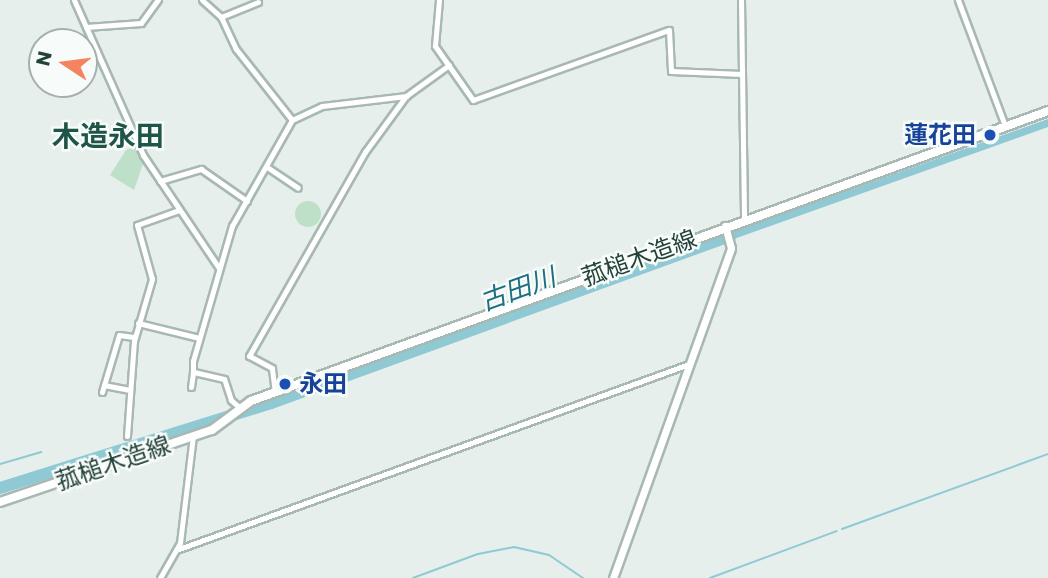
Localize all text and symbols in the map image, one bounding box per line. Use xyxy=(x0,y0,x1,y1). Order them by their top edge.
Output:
north arrow xyxy=(28,28,98,98)
text: N xyxy=(29,49,59,69)
district label: 木造永田 xyxy=(52,120,164,154)
place label: 蓮花田 xyxy=(904,121,976,149)
marker: 蓮花田 xyxy=(982,127,998,143)
street label: 菰槌木造線 xyxy=(578,224,700,292)
water label: 古田川 xyxy=(476,262,560,318)
place label: 永田 xyxy=(299,370,347,398)
marker: 永田 xyxy=(277,376,293,392)
street label: 菰槌木造線 xyxy=(52,430,174,496)

